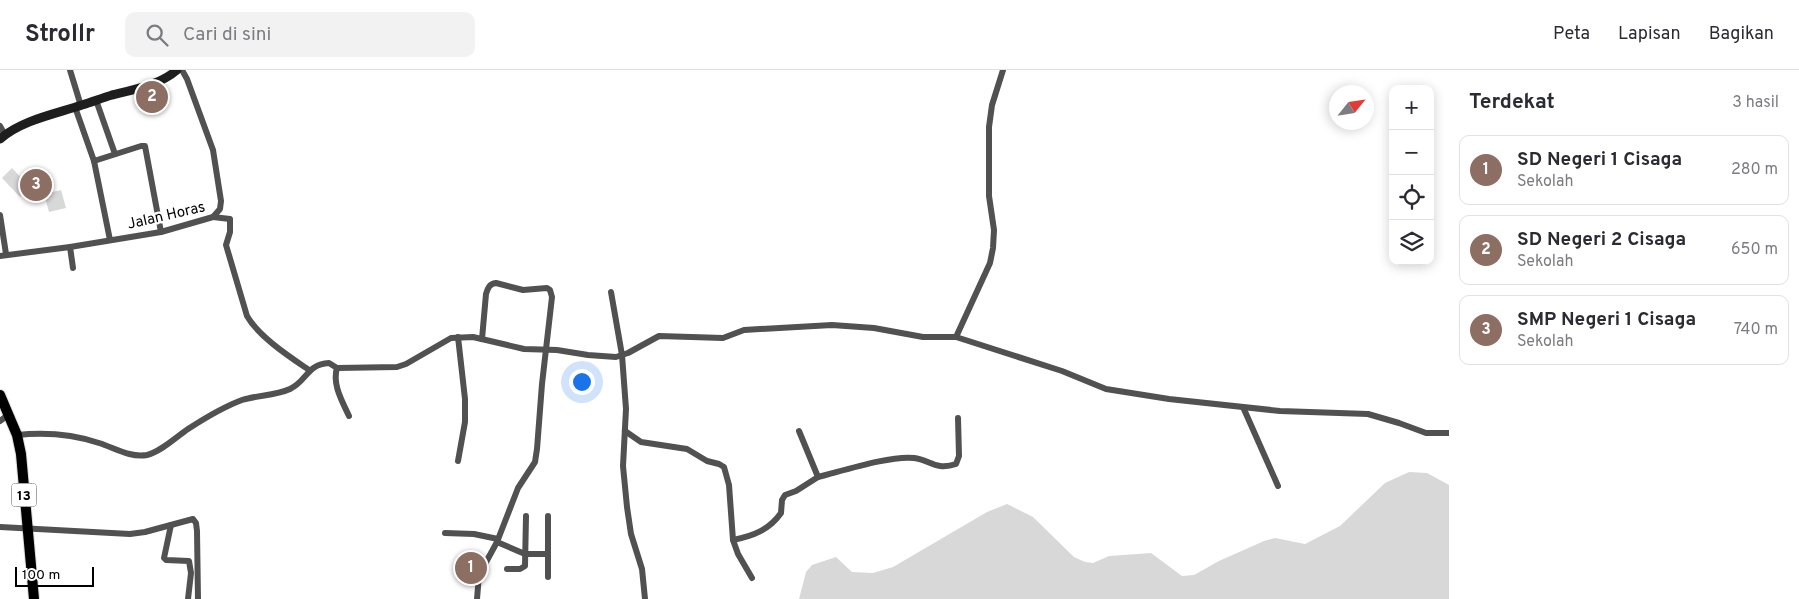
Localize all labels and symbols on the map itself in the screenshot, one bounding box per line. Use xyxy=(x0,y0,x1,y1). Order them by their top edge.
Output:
pin: 2 xyxy=(136,78,168,116)
north arrow xyxy=(1329,85,1374,130)
pin: 3 xyxy=(20,166,52,204)
street label: Jalan Horas xyxy=(126,198,207,235)
your location xyxy=(569,369,595,395)
road number: 13 xyxy=(12,484,36,506)
pin: 1 xyxy=(455,549,487,587)
scale bar xyxy=(15,564,94,587)

